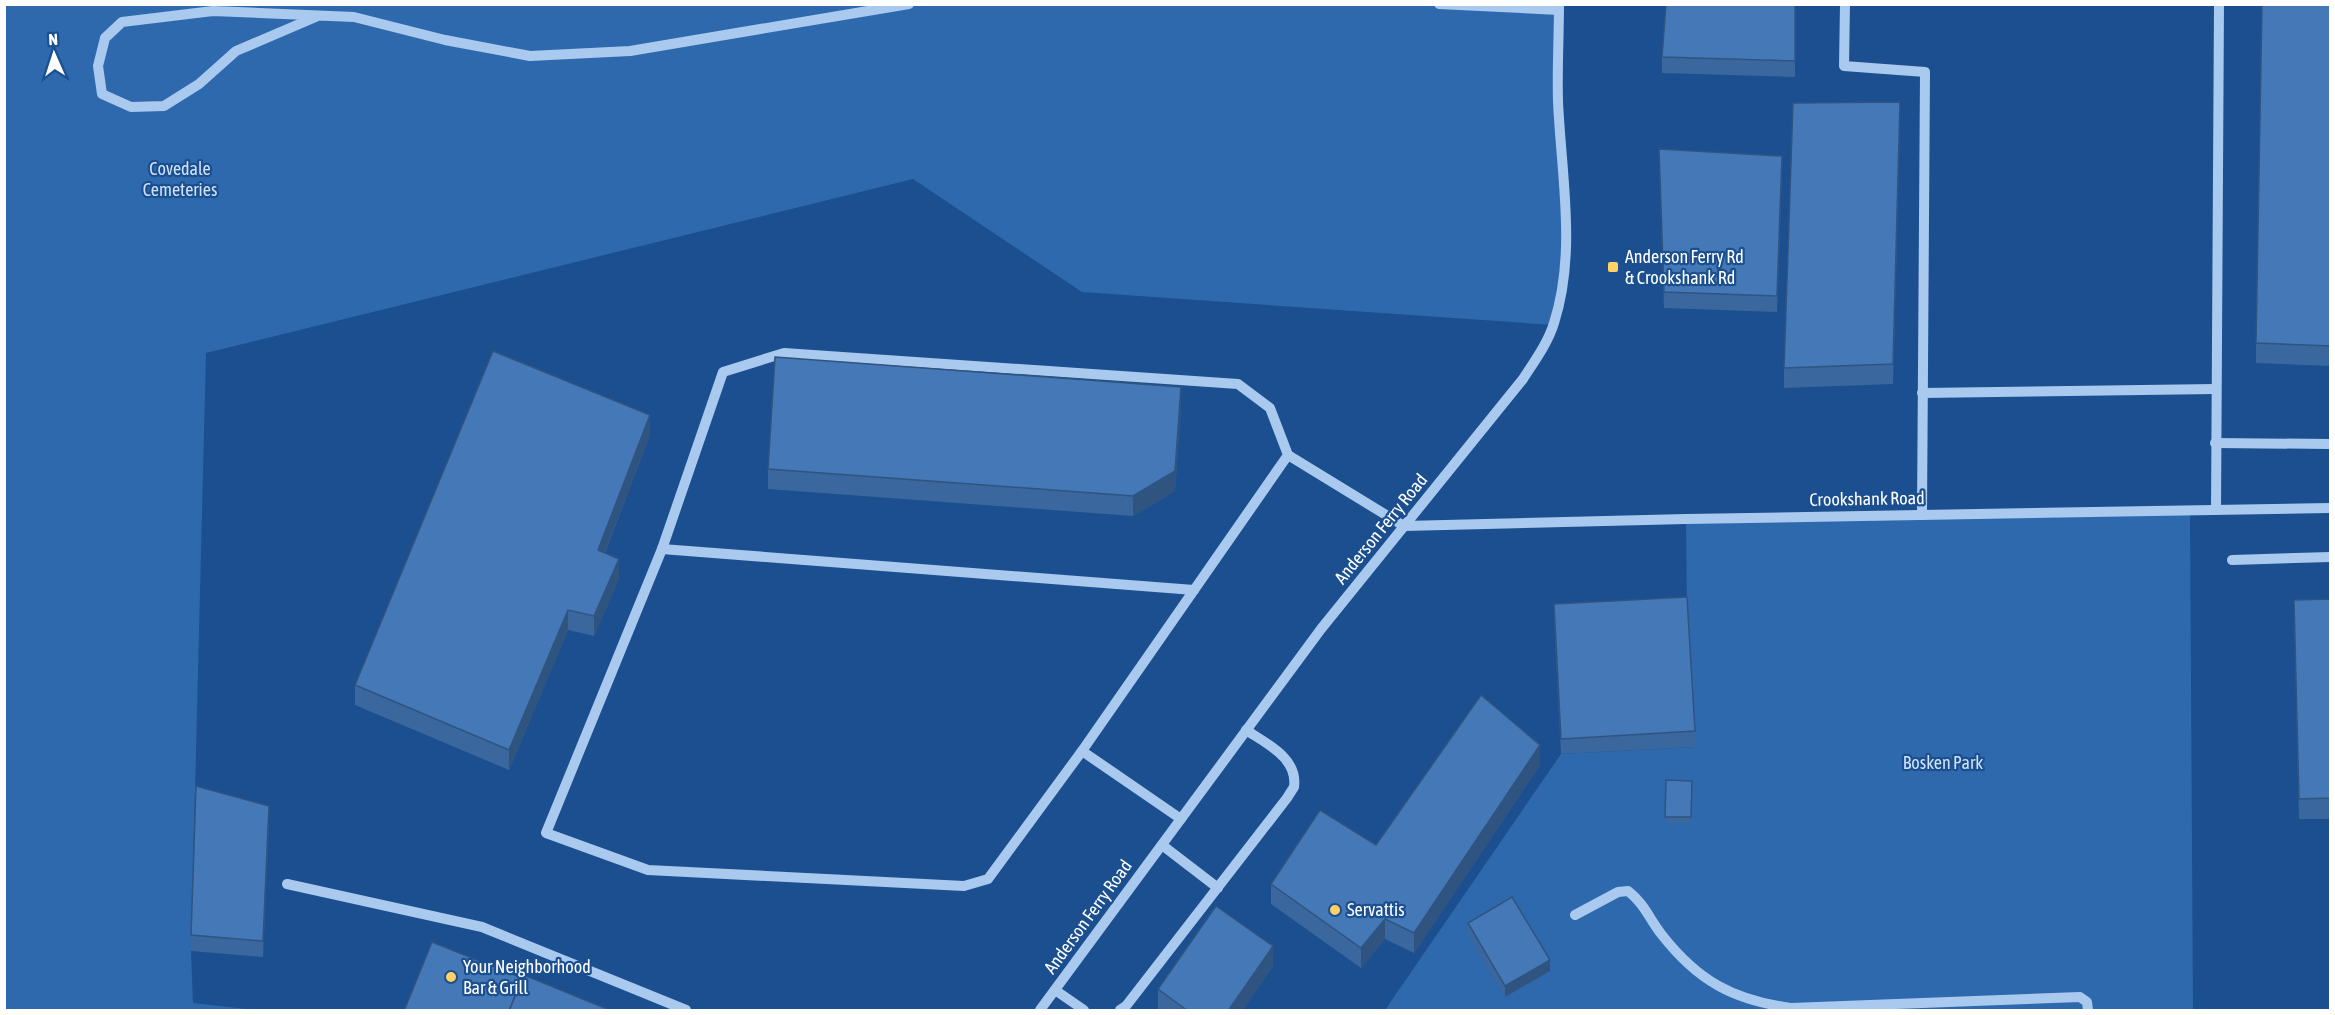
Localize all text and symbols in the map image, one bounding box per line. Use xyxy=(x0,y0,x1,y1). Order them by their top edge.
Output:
north arrow xyxy=(24,24,84,84)
text: N xyxy=(48,30,58,48)
park label: Covedale Cemeteries xyxy=(143,158,217,200)
place label: Anderson Ferry Rd & Crookshank Rd xyxy=(1625,246,1744,288)
marker: Anderson Ferry Rd & Crookshank Rd xyxy=(1606,260,1620,274)
street label: Anderson Ferry Road xyxy=(1330,469,1431,588)
street label: Crookshank Road xyxy=(1809,487,1925,510)
park label: Bosken Park xyxy=(1903,752,1983,773)
street label: Anderson Ferry Road xyxy=(1039,856,1136,978)
place label: Servattis xyxy=(1347,899,1405,920)
marker: Servattis xyxy=(1328,903,1342,917)
place label: Your Neighborhood Bar & Grill xyxy=(463,956,591,998)
marker: Your Neighborhood Bar & Grill xyxy=(444,970,458,984)

